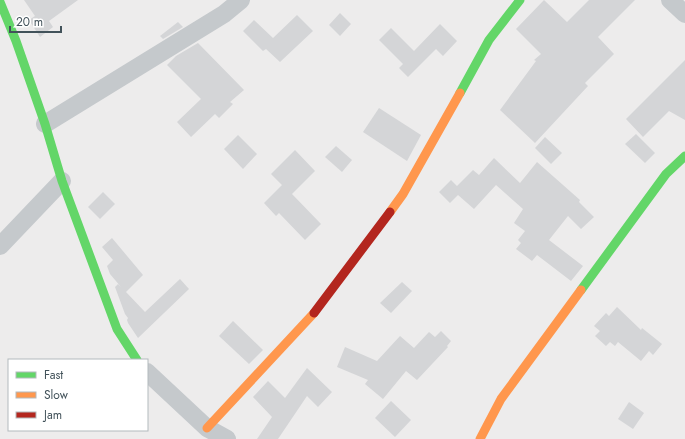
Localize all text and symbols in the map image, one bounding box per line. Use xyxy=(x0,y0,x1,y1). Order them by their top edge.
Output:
scale bar xyxy=(10,8,61,34)
text: 20 m xyxy=(16,13,43,31)
legend xyxy=(8,359,148,431)
text: Fast xyxy=(44,366,63,384)
text: Slow xyxy=(44,386,69,404)
text: Jam xyxy=(42,406,62,424)

